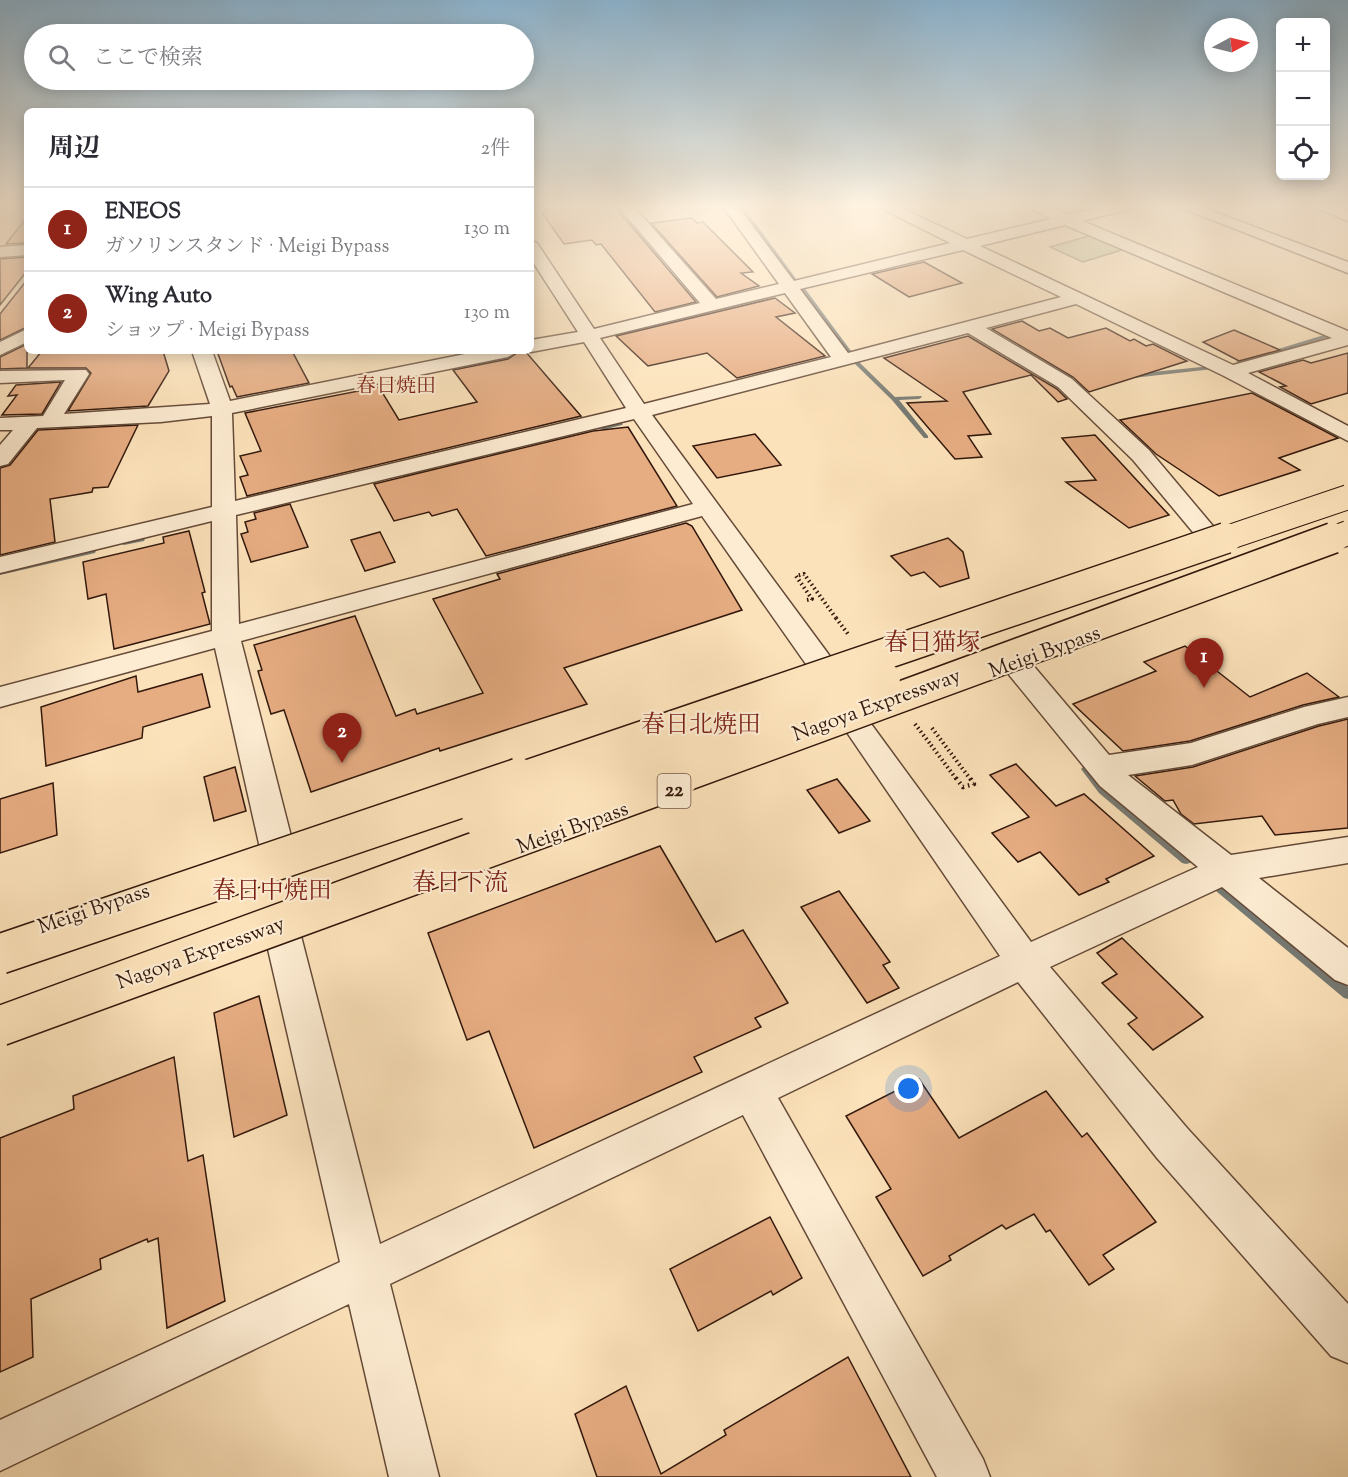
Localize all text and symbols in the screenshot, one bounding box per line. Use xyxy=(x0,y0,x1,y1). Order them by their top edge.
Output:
north arrow xyxy=(1204,18,1258,72)
map controls xyxy=(1276,18,1330,180)
button: + xyxy=(1276,18,1330,72)
search box xyxy=(24,24,534,90)
icon: search xyxy=(45,41,78,74)
text: ここで検索 xyxy=(93,43,203,75)
button: − xyxy=(1276,72,1330,126)
button: locate xyxy=(1276,126,1330,180)
text: 周辺 xyxy=(48,131,100,168)
text: 2件 xyxy=(481,135,510,164)
text: ENEOS xyxy=(105,197,181,229)
text: 1 xyxy=(64,215,71,244)
text: 130 m xyxy=(464,215,510,244)
text: ガソリンスタンド · Meigi Bypass xyxy=(105,233,389,262)
text: Wing Auto xyxy=(105,281,212,313)
text: 2 xyxy=(63,299,72,328)
text: 130 m xyxy=(464,299,510,328)
text: ショップ · Meigi Bypass xyxy=(105,317,309,346)
district label: 春日焼田 xyxy=(356,373,436,402)
street label: Meigi Bypass xyxy=(985,619,1105,687)
district label: 春日猫塚 xyxy=(884,627,980,661)
pin: 1 xyxy=(1184,638,1224,688)
street label: Nagoya Expressway xyxy=(789,661,966,750)
district label: 春日北焼田 xyxy=(641,709,761,743)
pin: 2 xyxy=(322,714,362,763)
road number: 22 xyxy=(658,774,690,808)
street label: Meigi Bypass xyxy=(513,795,633,863)
district label: 春日下流 xyxy=(412,867,508,901)
district label: 春日中焼田 xyxy=(212,875,332,909)
street label: Meigi Bypass xyxy=(34,877,154,943)
street label: Nagoya Expressway xyxy=(113,909,290,998)
your location xyxy=(894,1074,923,1103)

